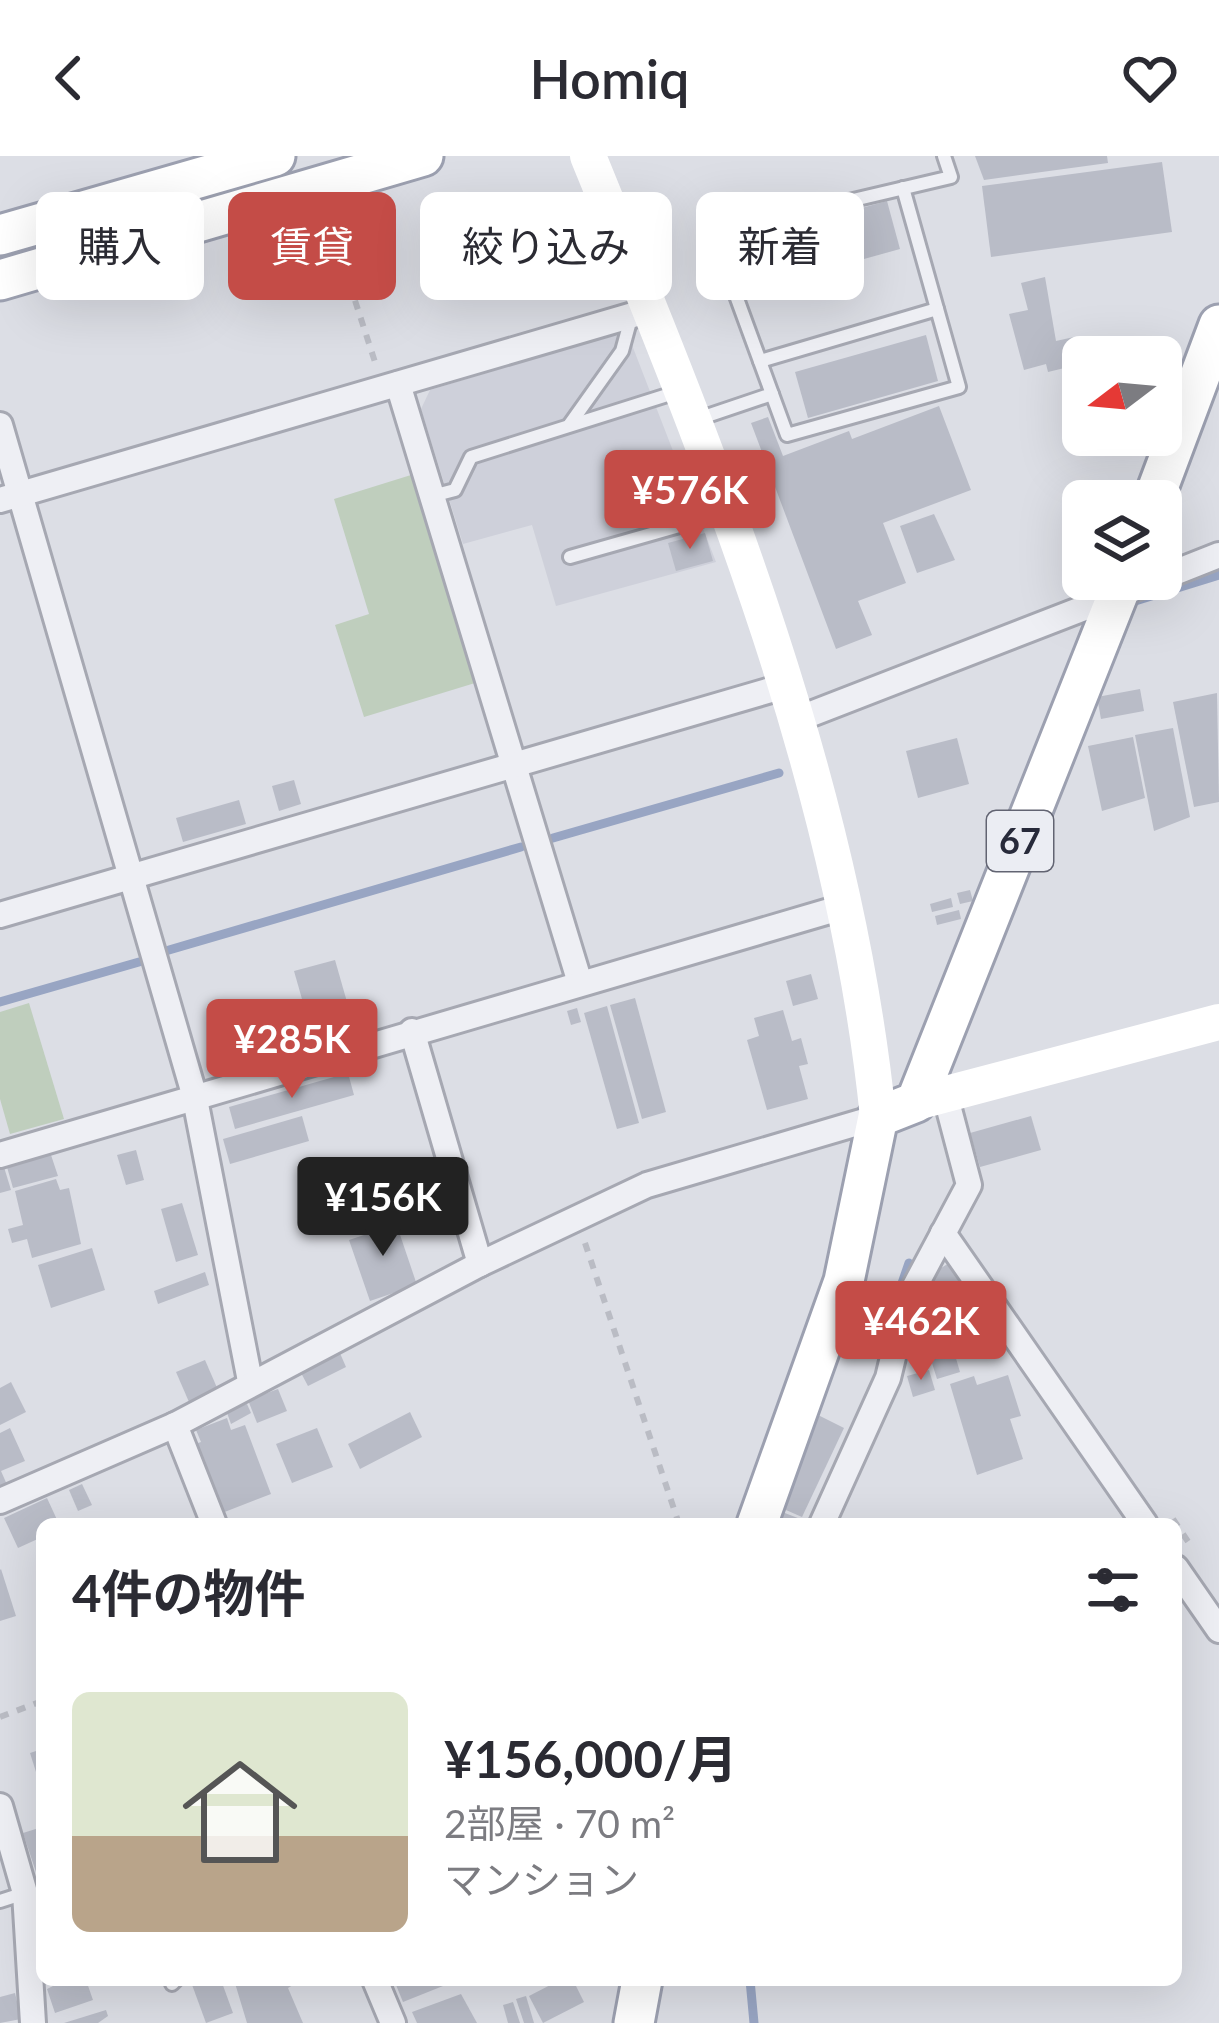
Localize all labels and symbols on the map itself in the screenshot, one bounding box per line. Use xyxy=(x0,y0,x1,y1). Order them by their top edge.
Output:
north arrow xyxy=(1062,336,1182,456)
pin: ¥576K xyxy=(606,450,774,552)
road number: 67 xyxy=(987,811,1053,871)
pin: ¥285K xyxy=(208,999,376,1101)
pin: ¥156K xyxy=(299,1157,467,1259)
pin: ¥462K xyxy=(837,1281,1005,1383)

